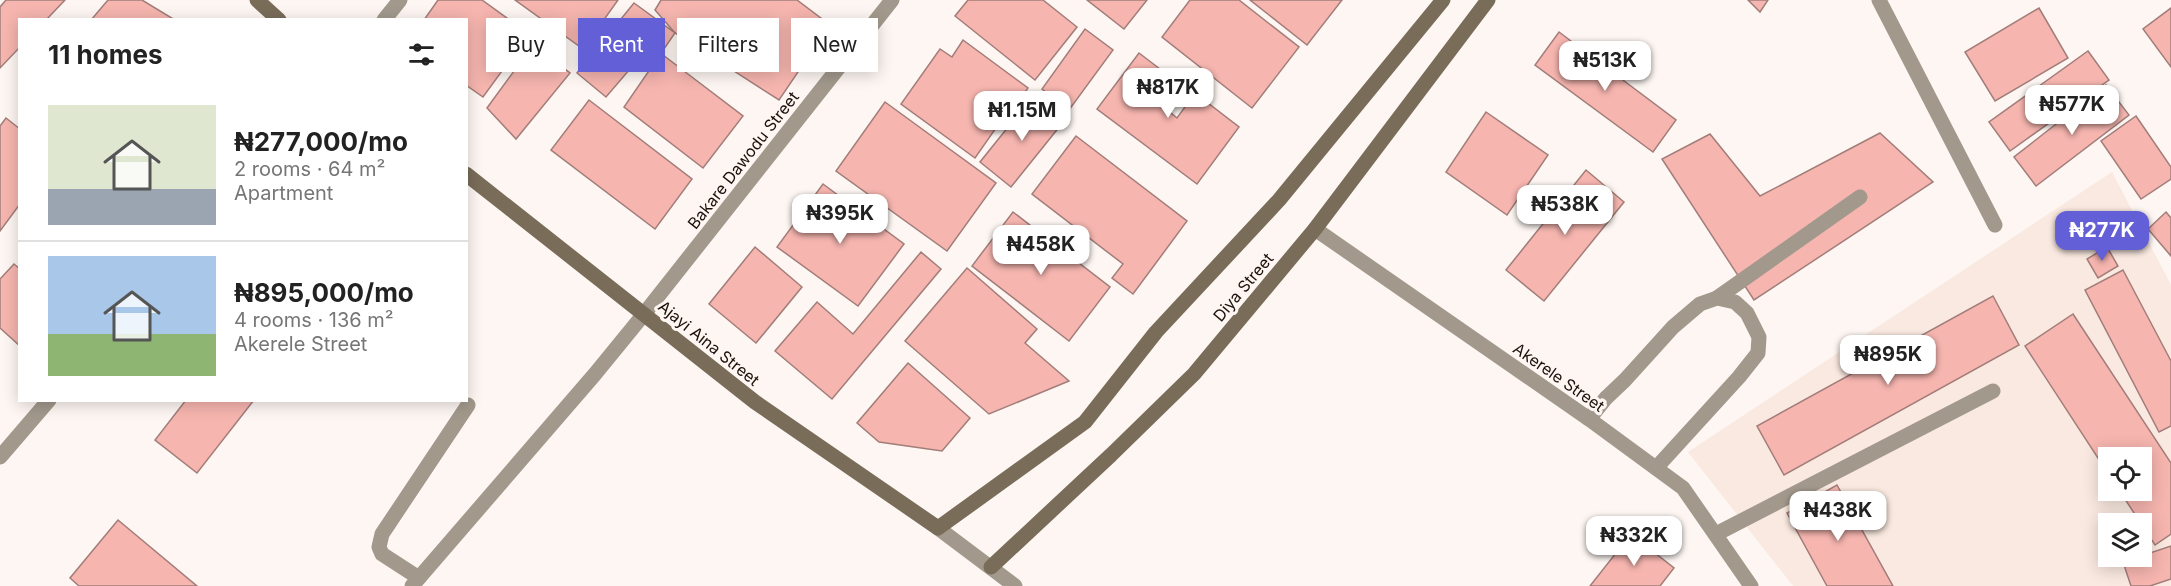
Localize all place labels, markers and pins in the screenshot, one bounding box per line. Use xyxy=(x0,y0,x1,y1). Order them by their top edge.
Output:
pin: ₦513K xyxy=(1563,41,1647,92)
pin: ₦817K xyxy=(1126,68,1210,119)
pin: ₦577K xyxy=(2030,85,2114,136)
pin: ₦1.15M xyxy=(973,91,1071,142)
pin: ₦538K xyxy=(1523,185,1607,236)
pin: ₦395K xyxy=(798,194,882,245)
pin: ₦277K xyxy=(2060,211,2144,262)
pin: ₦458K xyxy=(999,225,1083,276)
pin: ₦895K xyxy=(1846,335,1930,386)
pin: ₦438K xyxy=(1796,491,1880,542)
pin: ₦332K xyxy=(1592,516,1676,567)

